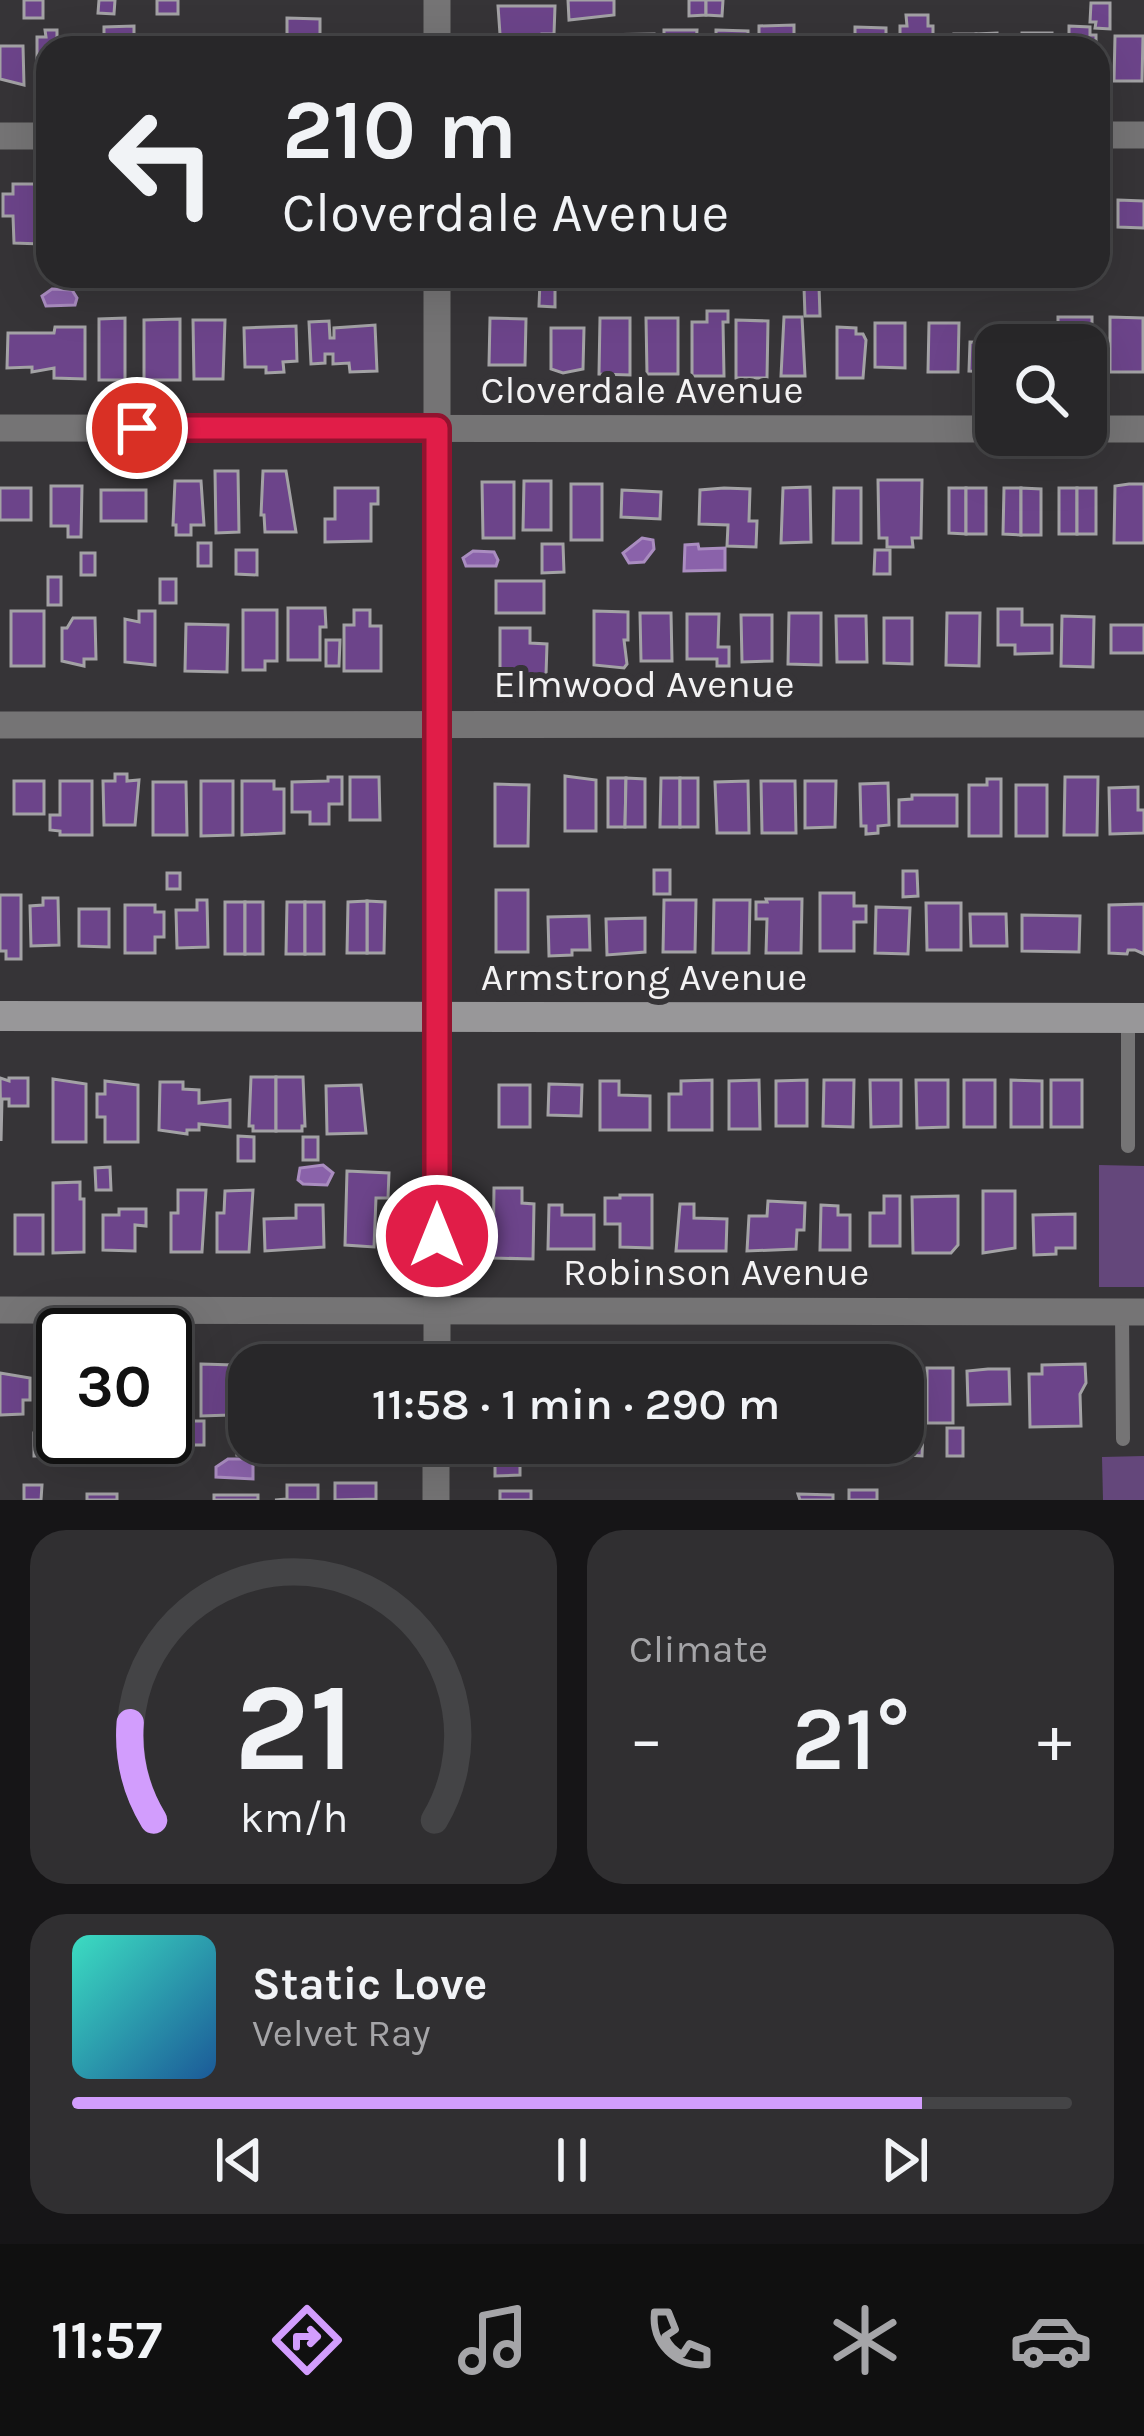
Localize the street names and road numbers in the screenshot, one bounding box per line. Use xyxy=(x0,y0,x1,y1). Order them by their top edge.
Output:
street label: Cloverdale Avenue xyxy=(481,367,804,413)
street label: Elmwood Avenue xyxy=(494,661,794,707)
street label: Armstrong Avenue xyxy=(481,954,807,1000)
street label: Robinson Avenue xyxy=(563,1249,869,1295)

